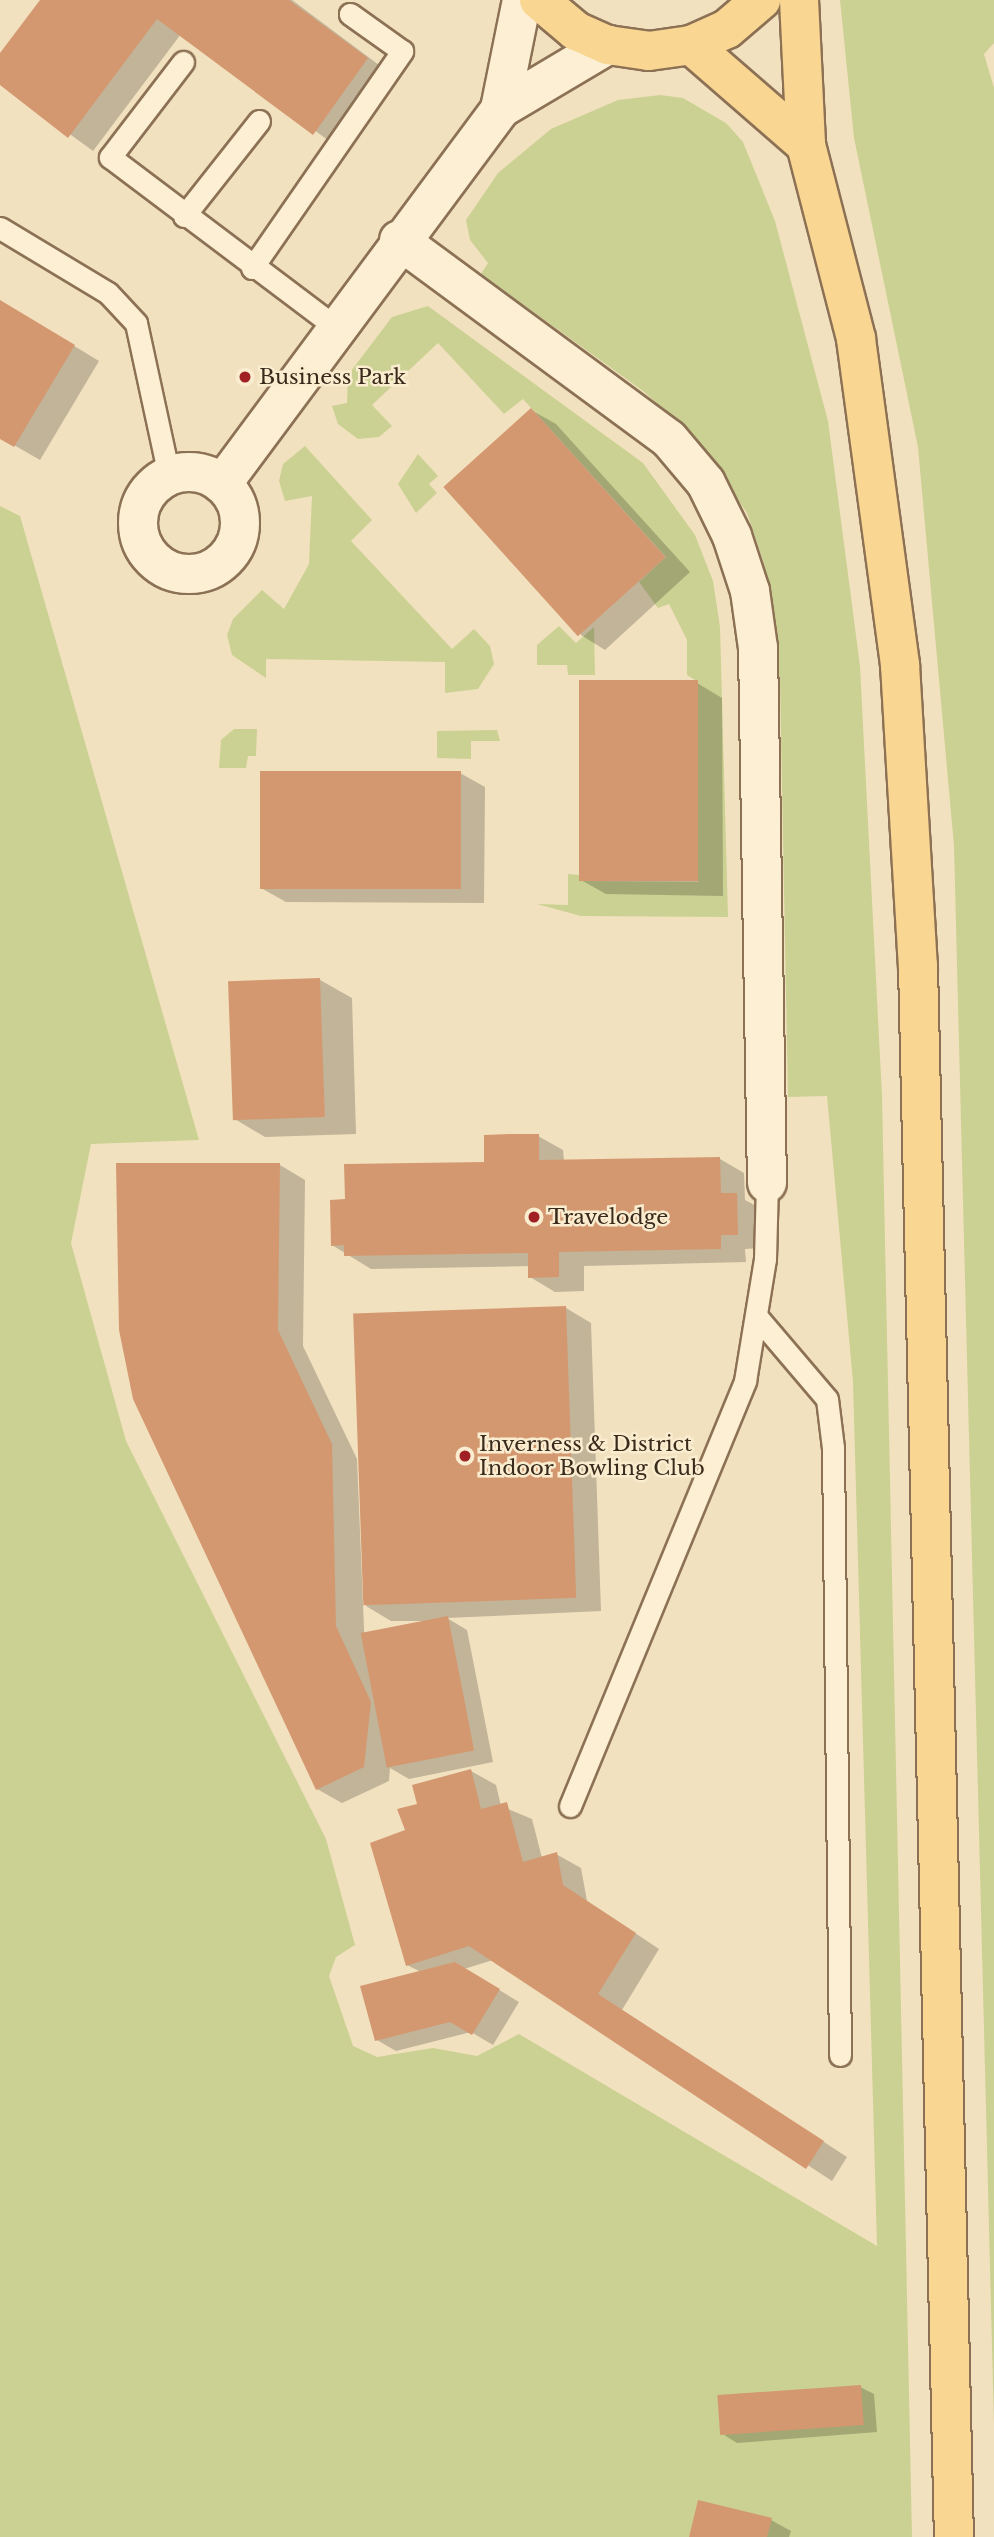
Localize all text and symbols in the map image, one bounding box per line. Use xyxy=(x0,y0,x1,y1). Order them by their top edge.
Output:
place label: Business Park xyxy=(259,364,406,390)
marker: Business Park xyxy=(237,369,253,385)
place label: Travelodge xyxy=(548,1204,668,1230)
marker: Travelodge xyxy=(526,1209,542,1225)
place label: Inverness & District Indoor Bowling Club xyxy=(479,1431,706,1481)
marker: Inverness & District Indoor Bowling Club xyxy=(457,1448,473,1464)

